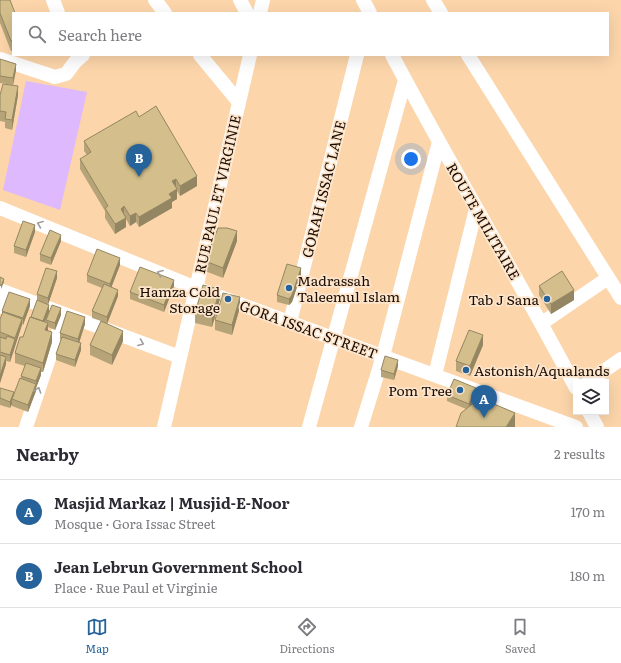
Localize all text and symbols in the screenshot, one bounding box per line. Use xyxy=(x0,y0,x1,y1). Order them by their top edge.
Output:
search box xyxy=(12,12,609,56)
icon: search xyxy=(26,23,48,45)
text: Search here xyxy=(58,23,142,46)
street label: RUE PAUL ET VIRGINIE xyxy=(189,113,245,275)
street label: GORAH ISSAC LANE xyxy=(296,118,350,260)
pin: B xyxy=(126,144,152,177)
your location xyxy=(401,149,421,169)
street label: ROUTE MILITAIRE xyxy=(442,159,526,283)
one-way arrow xyxy=(36,221,43,229)
one-way arrow xyxy=(157,270,164,278)
place label: Madrassah Taleemul Islam xyxy=(297,270,401,306)
place label: Hamza Cold Storage xyxy=(139,281,220,317)
marker: Madrassah Taleemul Islam xyxy=(284,283,294,293)
place label: Tab J Sana xyxy=(468,289,539,309)
marker: Hamza Cold Storage xyxy=(223,294,233,304)
marker: Tab J Sana xyxy=(542,294,552,304)
street label: GORA ISSAC STREET xyxy=(237,295,381,363)
one-way arrow xyxy=(138,338,145,346)
place label: Astonish/Aqualands xyxy=(474,360,609,380)
marker: Astonish/Aqualands xyxy=(461,365,471,375)
map controls xyxy=(573,379,609,415)
button: layers xyxy=(573,379,609,415)
place label: Pom Tree xyxy=(388,380,452,400)
marker: Pom Tree xyxy=(455,385,465,395)
pin: A xyxy=(471,385,497,418)
one-way arrow xyxy=(33,387,42,394)
text: Nearby xyxy=(16,441,79,466)
text: 2 results xyxy=(554,444,605,463)
text: Masjid Markaz | Musjid-E-Noor xyxy=(54,491,290,514)
text: A xyxy=(24,502,34,521)
text: 170 m xyxy=(571,502,605,521)
text: Mosque · Gora Issac Street xyxy=(54,514,216,533)
text: Jean Lebrun Government School xyxy=(54,555,303,578)
text: B xyxy=(25,566,33,585)
text: 180 m xyxy=(570,566,605,585)
text: Place · Rue Paul et Virginie xyxy=(54,578,218,597)
tab: Map xyxy=(85,616,109,656)
tab: Directions xyxy=(279,616,334,656)
tab: Saved xyxy=(505,616,536,656)

